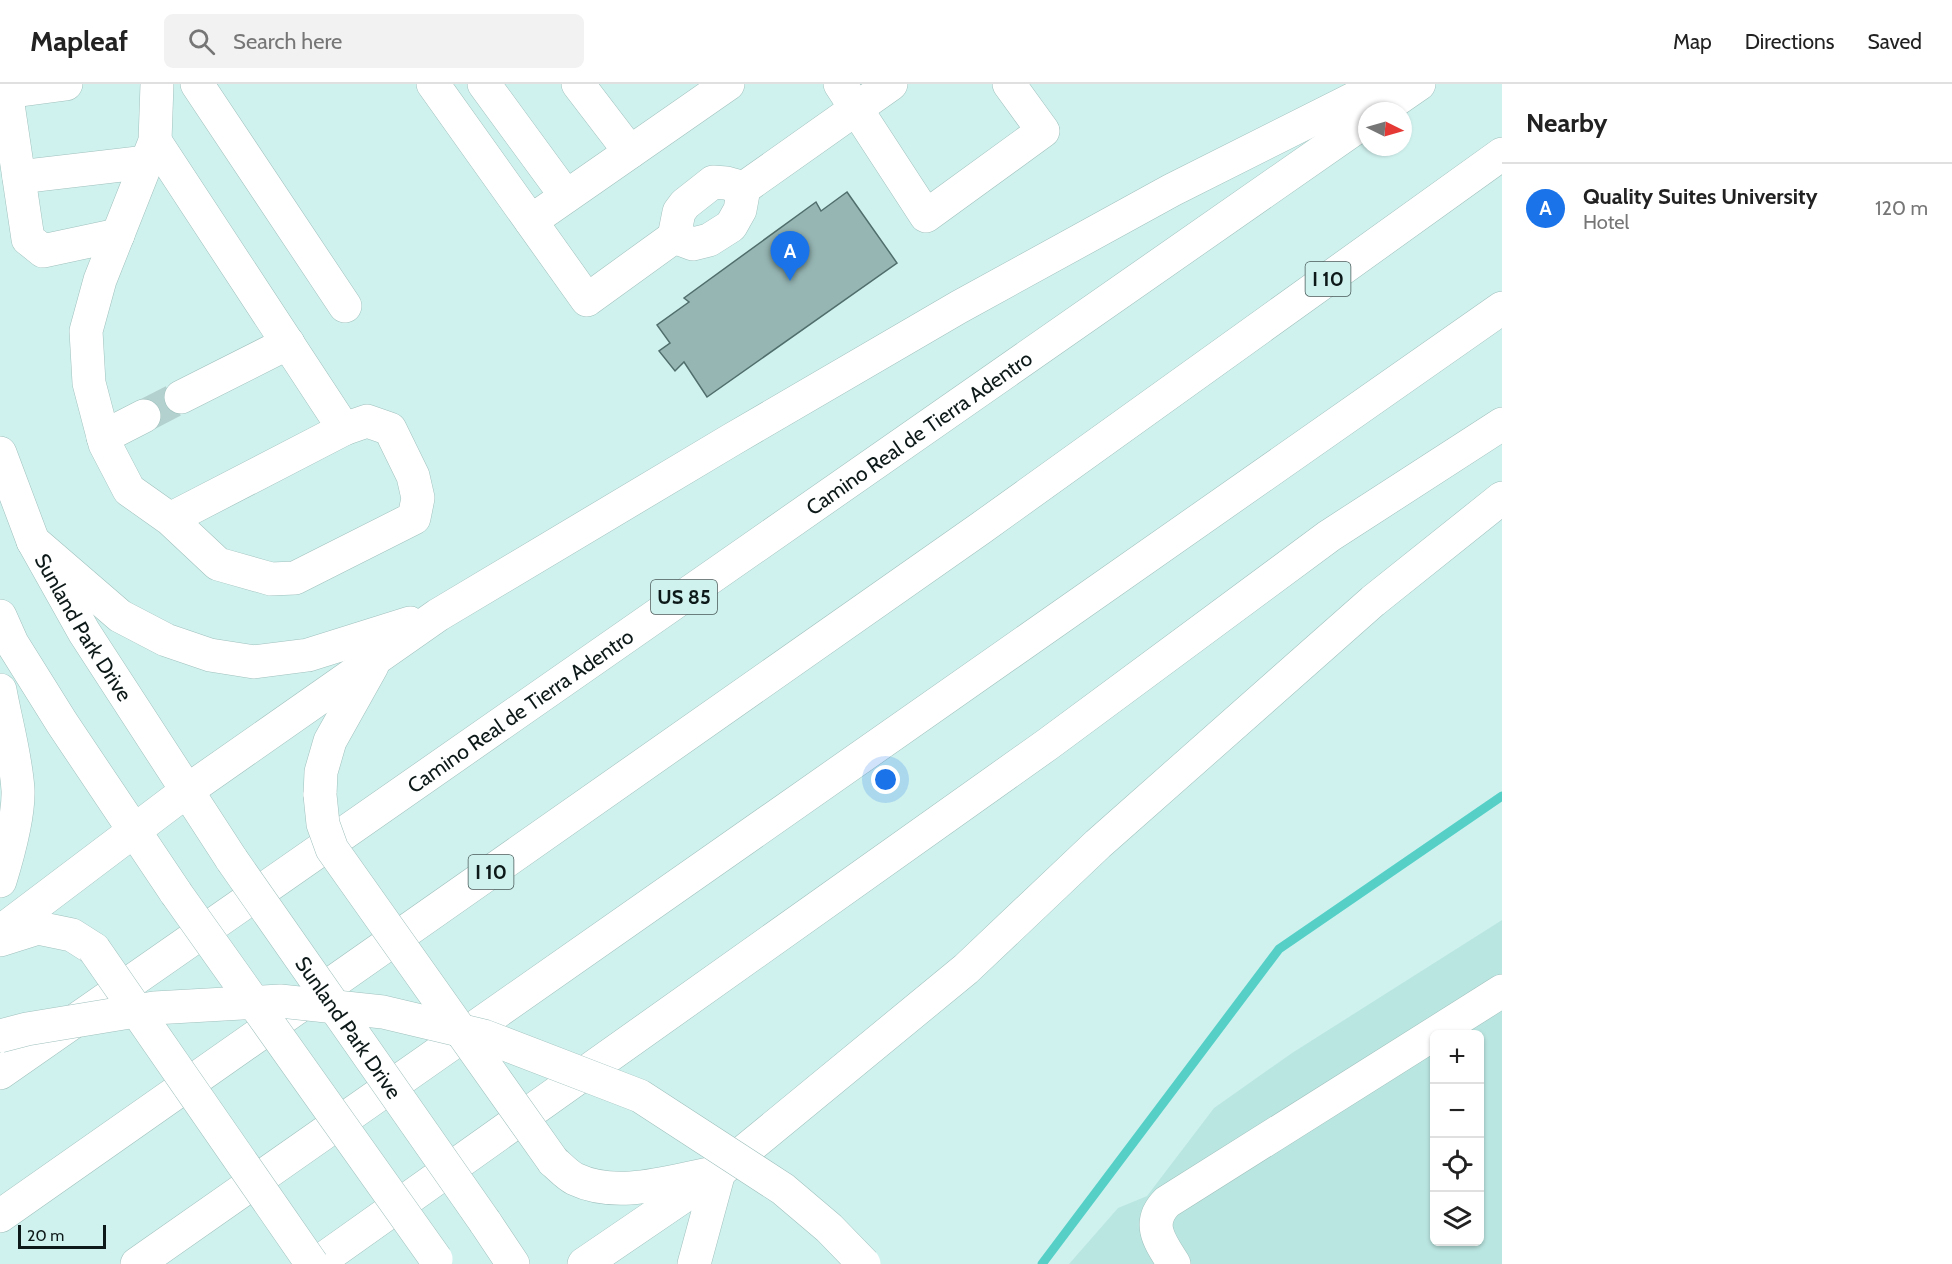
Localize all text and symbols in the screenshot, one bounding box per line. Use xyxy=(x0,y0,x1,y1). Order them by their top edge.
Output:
search box xyxy=(164,14,584,68)
text: Mapleaf xyxy=(30,24,128,58)
icon: search xyxy=(185,25,218,58)
text: Search here xyxy=(233,28,342,55)
text: Map xyxy=(1673,29,1712,54)
text: Directions xyxy=(1745,29,1834,54)
text: Saved xyxy=(1867,29,1922,54)
north arrow xyxy=(1358,102,1412,156)
text: Nearby xyxy=(1526,107,1607,139)
text: Quality Suites University xyxy=(1583,183,1817,210)
text: A xyxy=(1539,196,1552,220)
text: 120 m xyxy=(1875,196,1928,220)
text: Hotel xyxy=(1583,210,1629,234)
pin: A xyxy=(770,232,810,281)
road number: I 10 xyxy=(1306,262,1350,296)
street label: Camino Real de Tierra Adentro xyxy=(801,345,1037,520)
street label: Sunland Park Drive xyxy=(30,549,138,706)
road number: US 85 xyxy=(651,580,717,614)
street label: Camino Real de Tierra Adentro xyxy=(402,623,638,798)
your location xyxy=(871,765,900,794)
road number: I 10 xyxy=(468,855,514,889)
street label: Sunland Park Drive xyxy=(291,951,407,1103)
map controls xyxy=(1430,1030,1484,1246)
button: + xyxy=(1430,1030,1484,1084)
button: − xyxy=(1430,1084,1484,1138)
button: locate xyxy=(1430,1138,1484,1192)
button: layers xyxy=(1430,1192,1484,1246)
scale bar xyxy=(18,1222,106,1250)
text: 20 m xyxy=(27,1226,64,1245)

